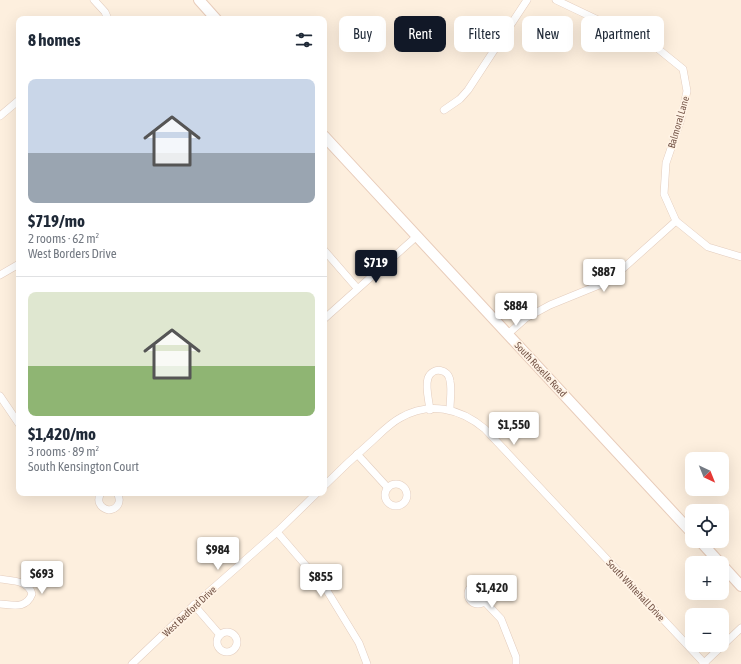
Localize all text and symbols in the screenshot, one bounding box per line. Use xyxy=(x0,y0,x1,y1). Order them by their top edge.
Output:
chip: Buy xyxy=(339,16,386,52)
chip: Rent xyxy=(394,16,446,52)
chip: Filters xyxy=(454,16,514,52)
chip: New xyxy=(522,16,573,52)
chip: Apartment xyxy=(581,16,664,52)
icon: filters xyxy=(293,29,315,51)
text: 8 homes xyxy=(28,30,81,50)
street label: Balmoral Lane xyxy=(666,95,691,149)
icon: home xyxy=(136,105,208,177)
text: $719/mo xyxy=(28,211,85,231)
text: 2 rooms · 62 m² xyxy=(28,231,99,246)
text: West Borders Drive xyxy=(28,246,117,261)
pin: $719 xyxy=(352,250,400,284)
text: $719 xyxy=(364,255,388,270)
pin: $887 xyxy=(580,259,628,293)
text: $887 xyxy=(592,264,616,279)
pin: $884 xyxy=(492,293,540,327)
text: $884 xyxy=(504,298,528,313)
icon: home xyxy=(136,318,208,390)
street label: South Roselle Road xyxy=(512,340,569,399)
pin: $1,550 xyxy=(481,412,547,446)
text: $1,550 xyxy=(498,417,530,432)
text: $1,420/mo xyxy=(28,424,96,444)
text: 3 rooms · 89 m² xyxy=(28,444,99,459)
north arrow xyxy=(685,452,729,496)
map controls xyxy=(685,452,729,652)
text: South Kensington Court xyxy=(28,459,139,474)
button: locate xyxy=(685,504,729,548)
pin: $984 xyxy=(194,537,242,571)
text: $984 xyxy=(206,542,230,557)
button: + xyxy=(685,556,729,600)
street label: South Whitehall Drive xyxy=(604,557,667,624)
pin: $693 xyxy=(18,561,66,595)
pin: $855 xyxy=(297,564,345,598)
text: $693 xyxy=(30,566,54,581)
text: $855 xyxy=(309,569,333,584)
pin: $1,420 xyxy=(459,575,525,609)
text: $1,420 xyxy=(476,580,508,595)
street label: West Bedford Drive xyxy=(160,583,219,639)
button: − xyxy=(685,608,729,652)

